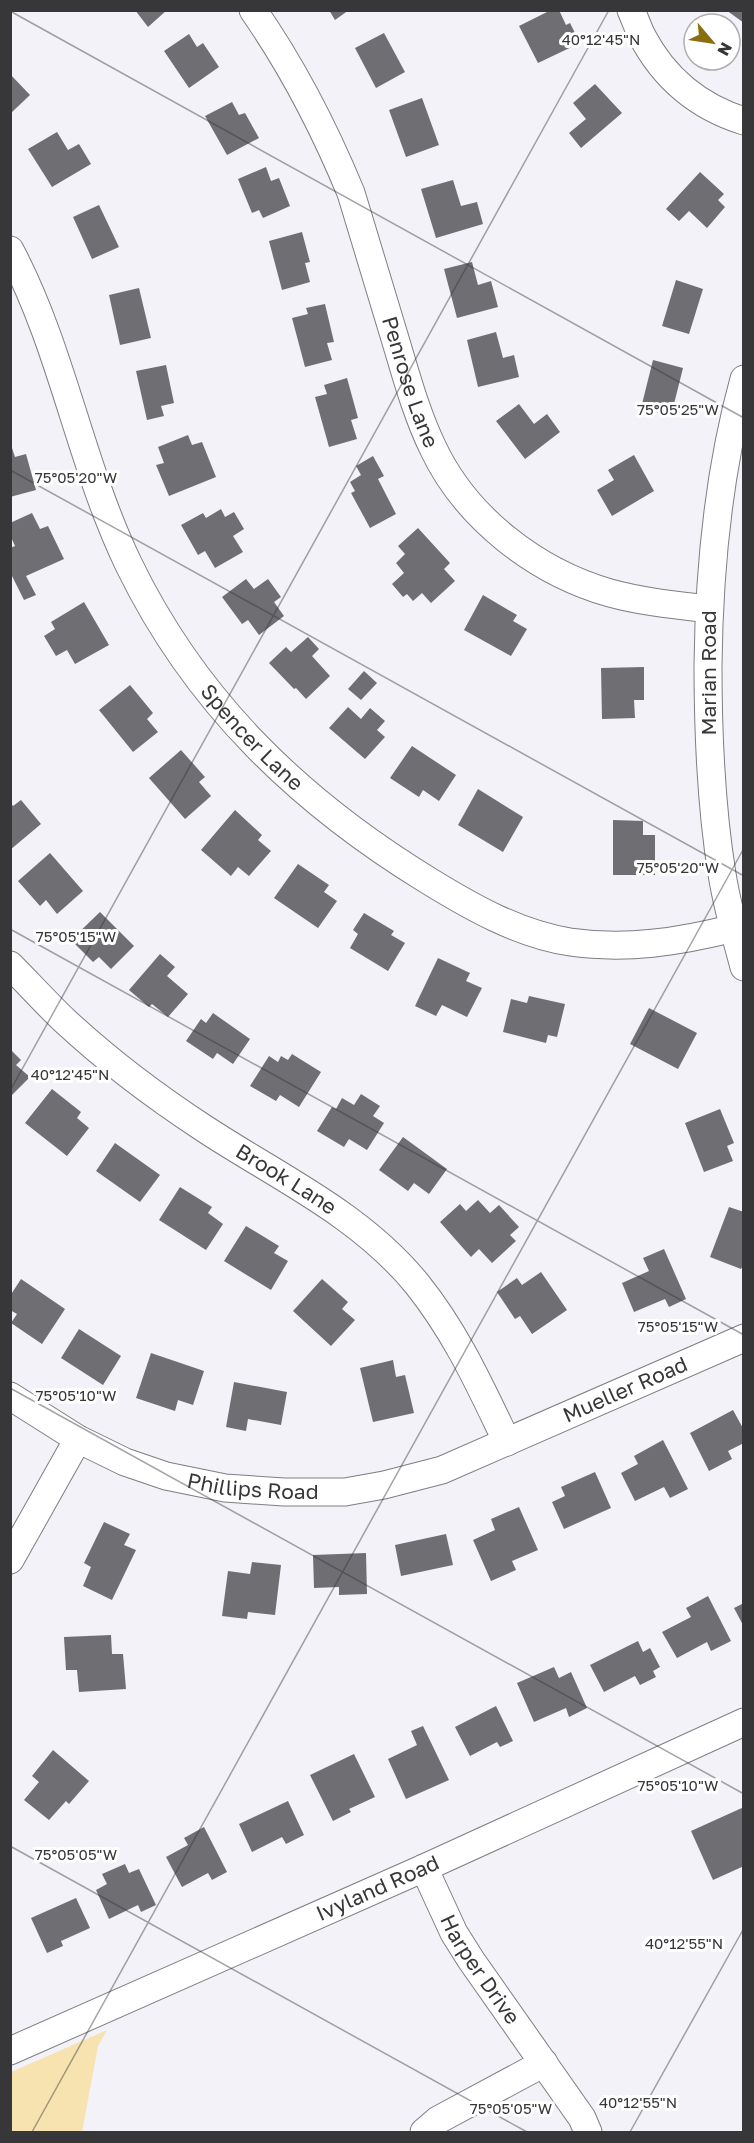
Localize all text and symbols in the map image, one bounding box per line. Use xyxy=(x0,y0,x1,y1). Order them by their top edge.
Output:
north arrow xyxy=(682,12,742,72)
text: 40°12'45"N xyxy=(562,30,640,48)
text: N xyxy=(713,39,737,59)
street label: Penrose Lane xyxy=(377,313,445,452)
text: 75°05'25"W xyxy=(637,400,719,418)
text: 75°05'20"W xyxy=(35,468,117,486)
street label: Marian Road xyxy=(695,610,721,736)
street label: Spencer Lane xyxy=(196,678,309,796)
text: 75°05'20"W xyxy=(637,858,719,876)
text: 75°05'15"W xyxy=(36,927,116,945)
text: 40°12'45"N xyxy=(31,1065,109,1083)
street label: Brook Lane xyxy=(231,1138,342,1220)
text: 75°05'15"W xyxy=(638,1317,718,1335)
street label: Mueller Road xyxy=(559,1350,691,1428)
text: 75°05'10"W xyxy=(36,1386,116,1404)
street label: Phillips Road xyxy=(185,1467,319,1504)
text: 75°05'10"W xyxy=(638,1776,718,1794)
text: 75°05'05"W xyxy=(35,1845,117,1863)
street label: Ivyland Road xyxy=(312,1849,443,1926)
street label: Harper Drive xyxy=(435,1910,526,2029)
text: 40°12'55"N xyxy=(645,1934,723,1952)
text: 40°12'55"N xyxy=(599,2093,677,2111)
text: 75°05'05"W xyxy=(470,2099,552,2117)

